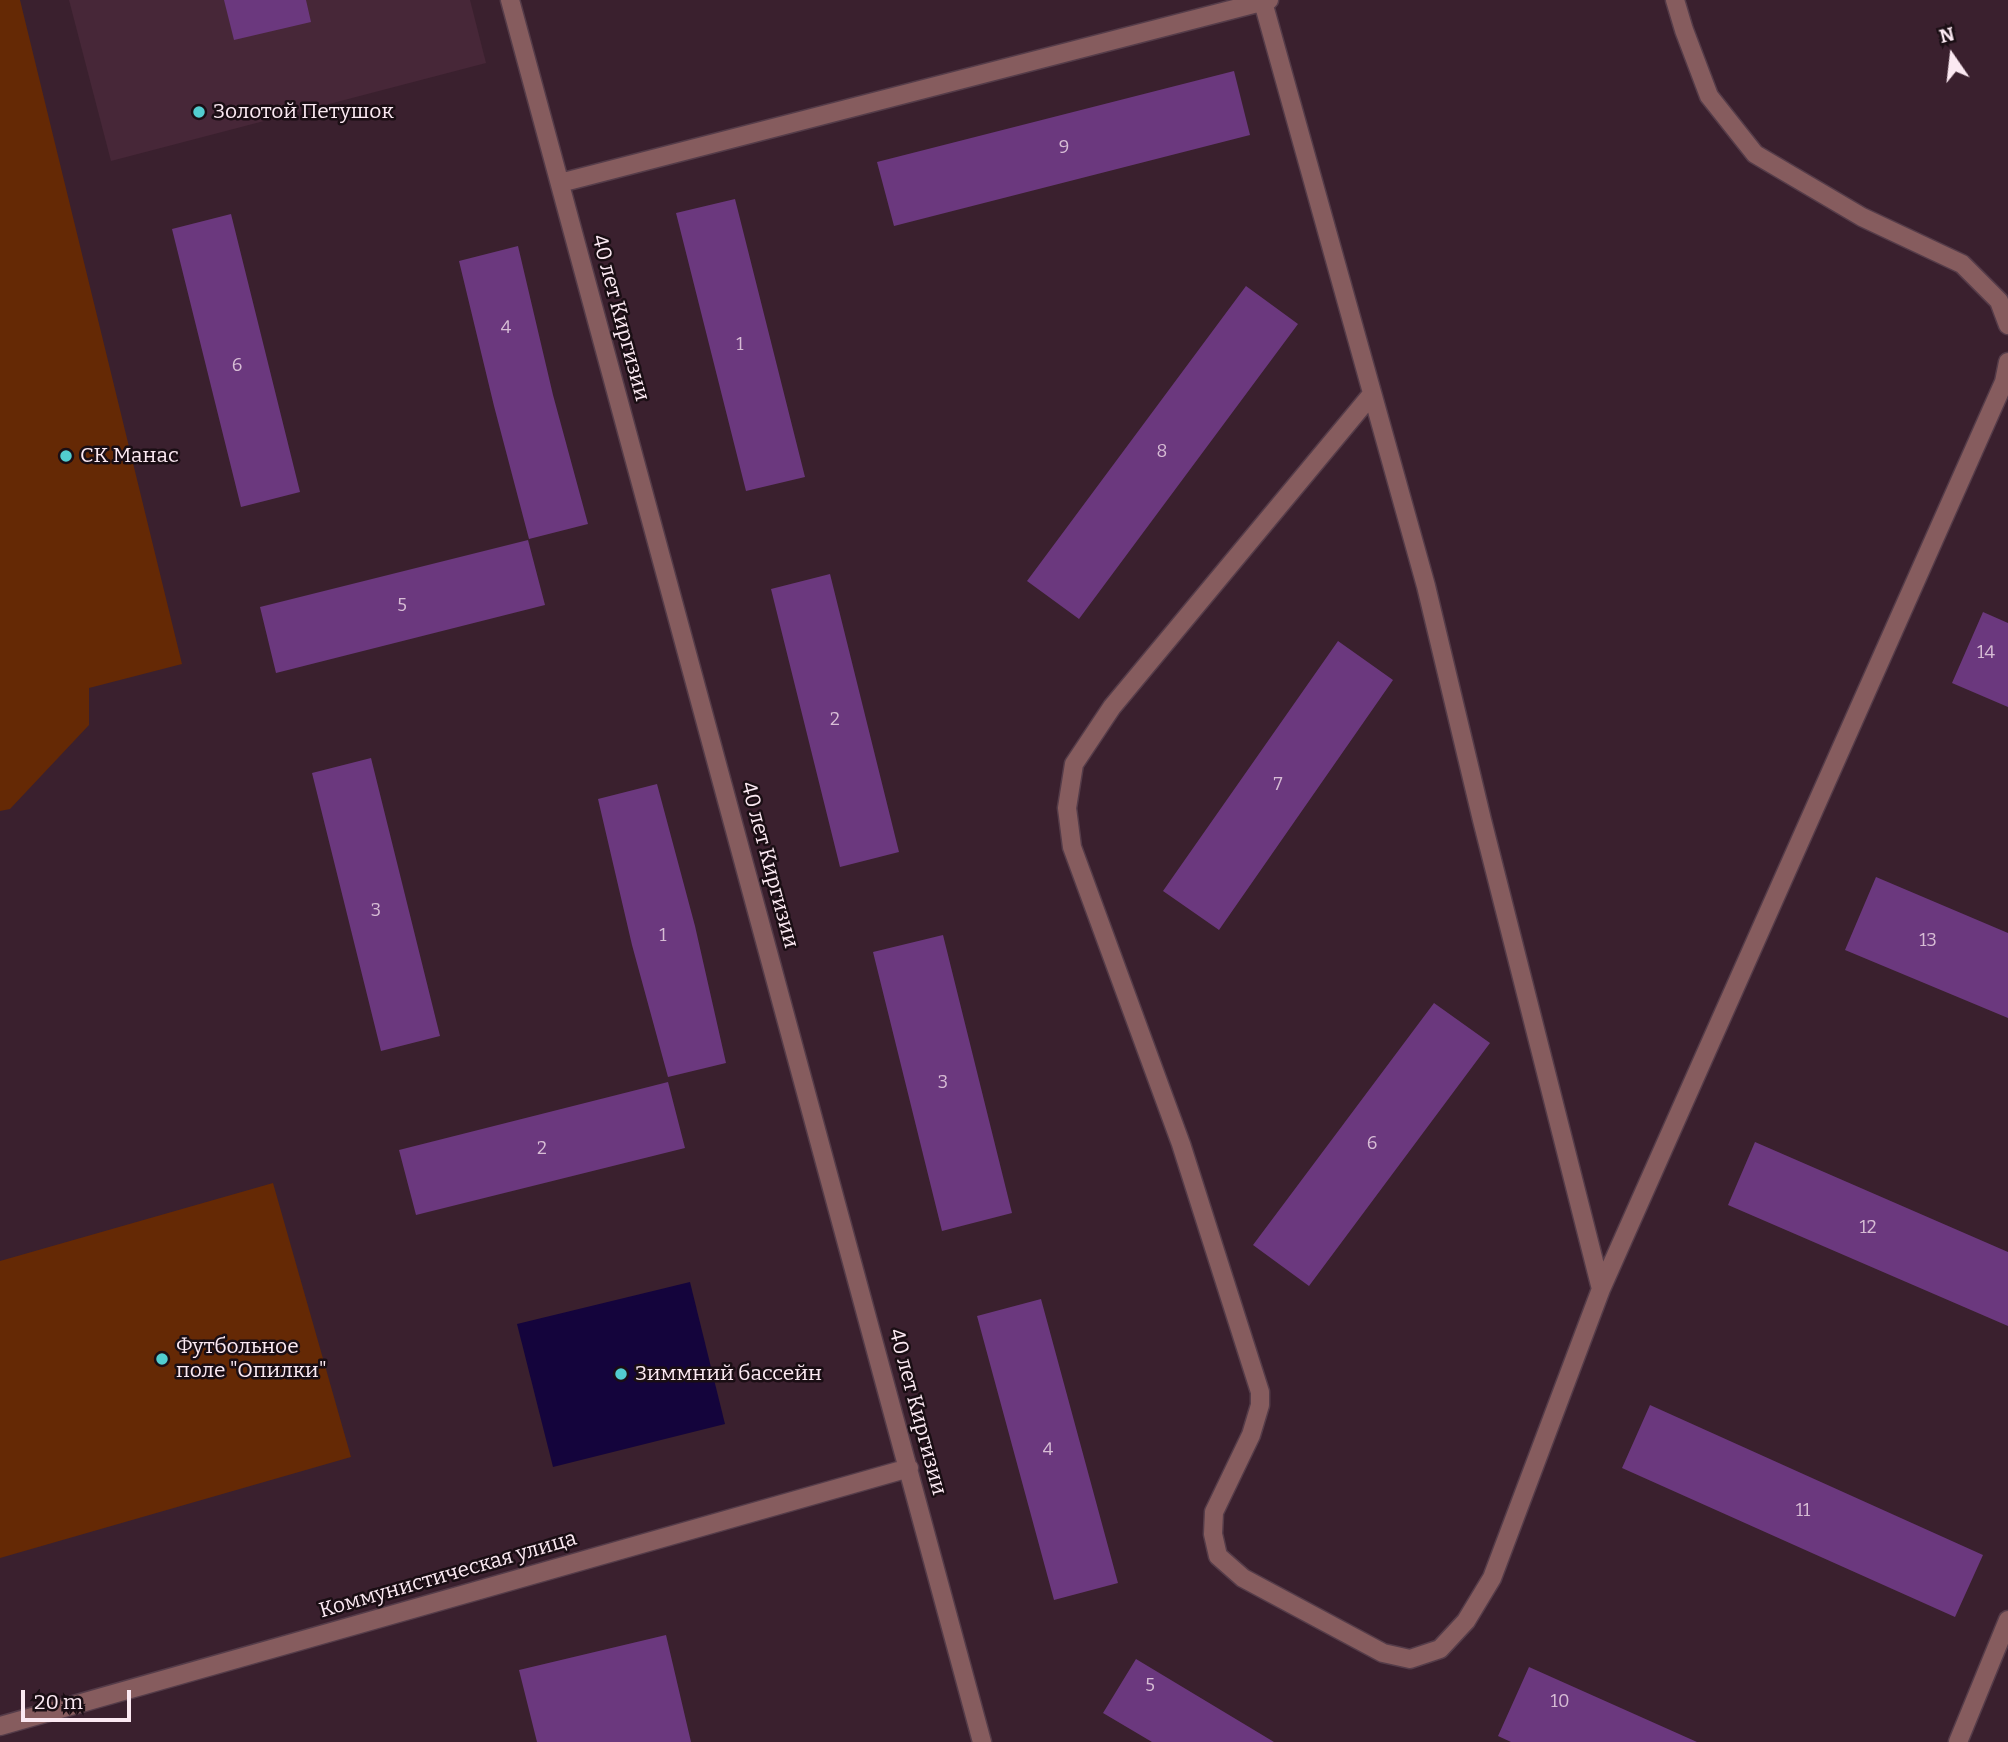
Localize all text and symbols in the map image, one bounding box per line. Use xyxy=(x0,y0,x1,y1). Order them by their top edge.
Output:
north arrow xyxy=(1917,21,1987,91)
text: N xyxy=(1937,22,1957,48)
place label: Золотой Петушок xyxy=(213,99,394,125)
marker: Золотой Петушок xyxy=(191,104,207,120)
house number: 9 xyxy=(1059,137,1069,159)
street label: 40 лет Киргизии xyxy=(586,232,654,404)
house number: 4 xyxy=(501,317,511,339)
house number: 1 xyxy=(736,334,744,356)
house number: 6 xyxy=(232,355,242,377)
house number: 8 xyxy=(1157,441,1167,463)
place label: СК Манас xyxy=(80,443,179,469)
marker: СК Манас xyxy=(58,448,74,464)
house number: 5 xyxy=(397,595,407,617)
house number: 14 xyxy=(1977,642,1995,664)
house number: 2 xyxy=(830,709,840,731)
house number: 7 xyxy=(1273,774,1283,796)
street label: 40 лет Киргизии xyxy=(735,779,803,951)
house number: 3 xyxy=(371,900,381,922)
house number: 1 xyxy=(659,925,667,947)
house number: 13 xyxy=(1919,930,1937,952)
house number: 3 xyxy=(938,1072,948,1094)
house number: 6 xyxy=(1367,1133,1377,1155)
house number: 2 xyxy=(537,1138,547,1160)
house number: 12 xyxy=(1859,1217,1877,1239)
street label: 40 лет Киргизии xyxy=(883,1326,951,1498)
place label: Футбольное поле "Опилки" xyxy=(176,1334,327,1384)
marker: Футбольное поле "Опилки" xyxy=(154,1351,170,1367)
place label: Зиммний бассейн xyxy=(635,1361,822,1387)
marker: Зиммний бассейн xyxy=(613,1366,629,1382)
house number: 4 xyxy=(1043,1439,1053,1461)
house number: 11 xyxy=(1796,1500,1810,1522)
street label: Коммунистическая улица xyxy=(316,1526,580,1624)
house number: 5 xyxy=(1145,1675,1155,1697)
scale bar xyxy=(24,1676,135,1720)
text: 20 m xyxy=(34,1689,83,1715)
house number: 10 xyxy=(1551,1691,1569,1713)

